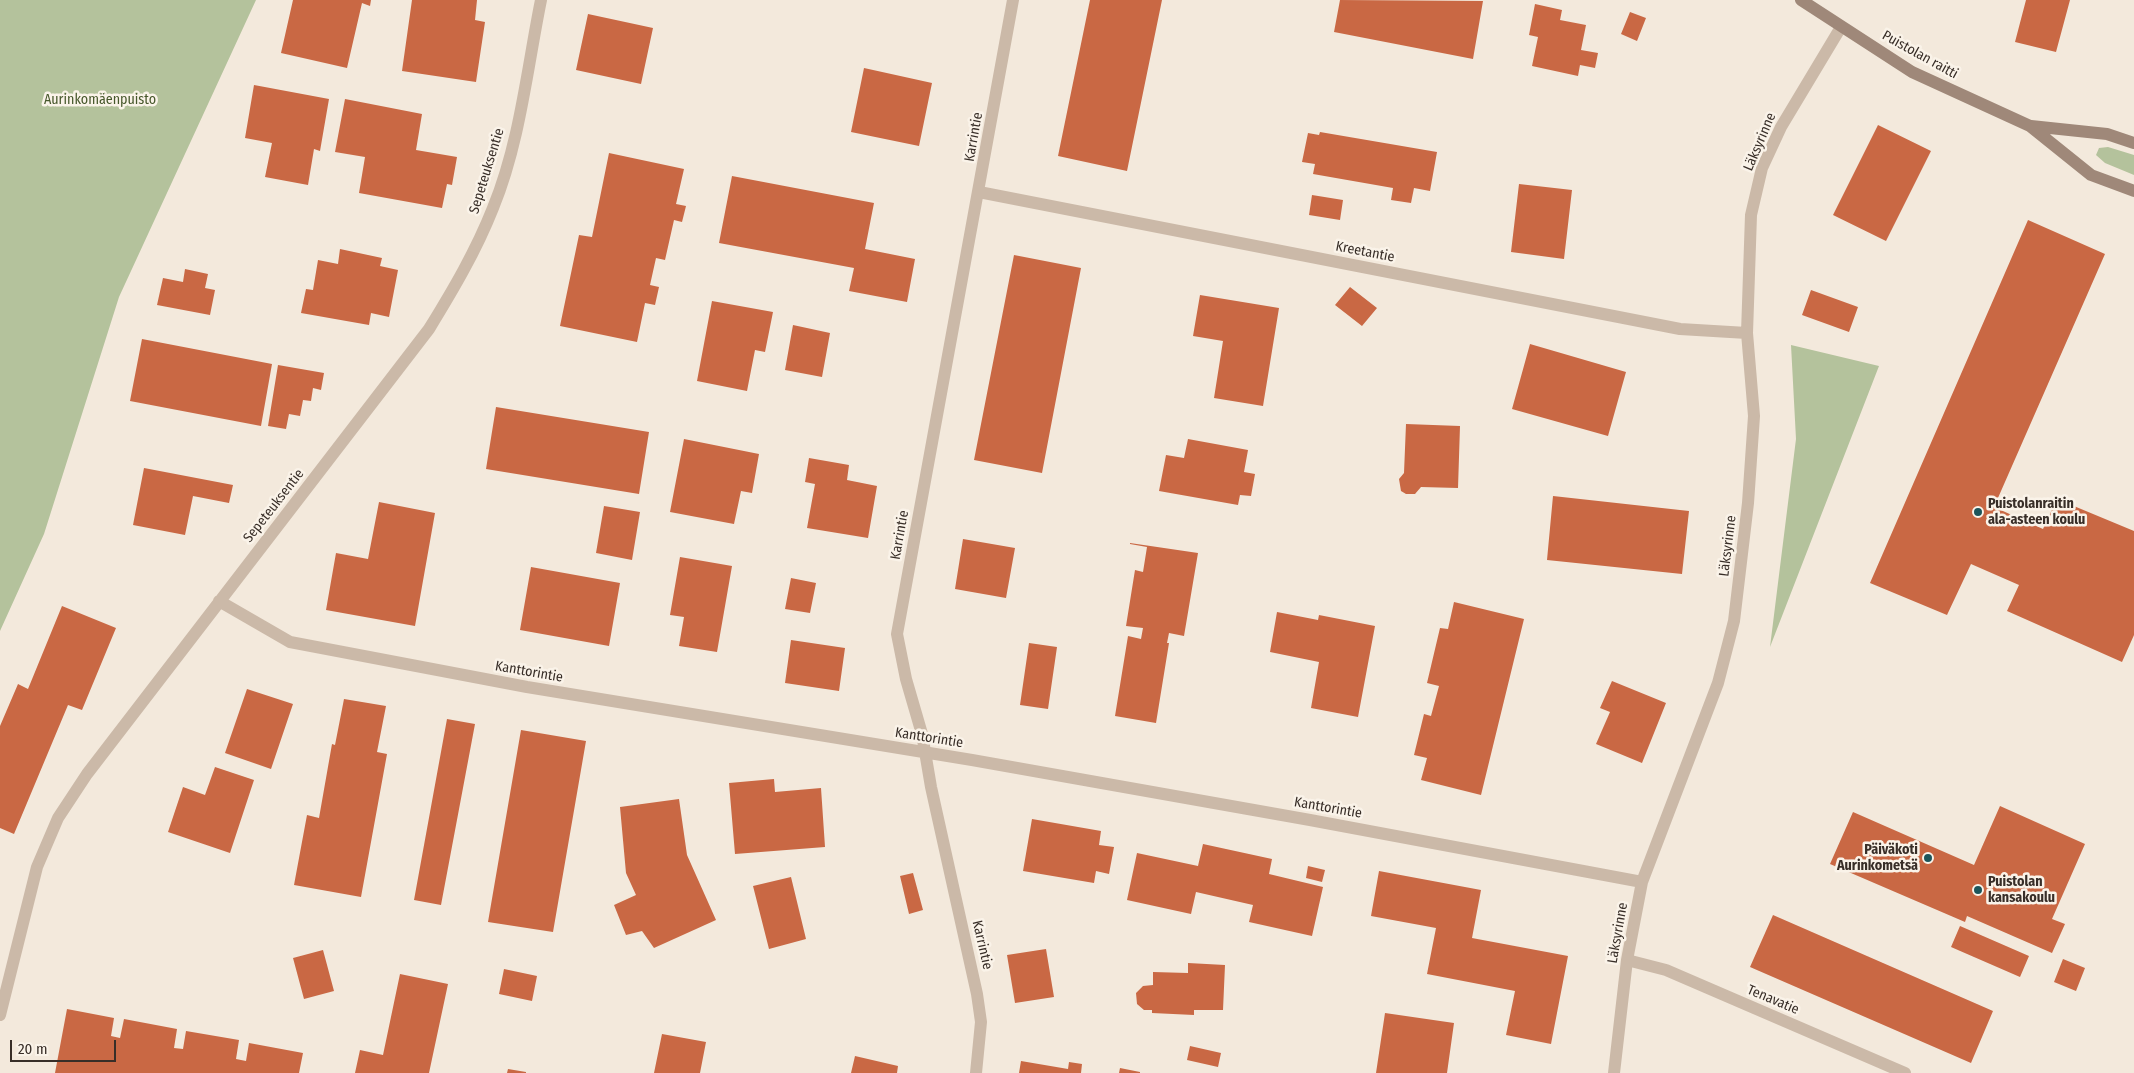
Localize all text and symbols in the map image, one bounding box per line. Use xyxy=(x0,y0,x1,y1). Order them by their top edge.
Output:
street label: Puistolan raitti xyxy=(1879,27,1961,83)
park label: Aurinkomäenpuisto xyxy=(44,92,156,108)
street label: Läksyrinne xyxy=(1740,110,1780,174)
street label: Karrintie xyxy=(961,111,987,163)
street label: Sepeteuksentie xyxy=(466,126,508,216)
street label: Kreetantie xyxy=(1334,238,1396,266)
street label: Sepeteuksentie xyxy=(240,466,308,546)
place label: Puistolanraitin ala-asteen koulu xyxy=(1988,496,2085,528)
marker: Puistolanraitin ala-asteen koulu xyxy=(1972,506,1984,518)
street label: Karrintie xyxy=(887,509,913,561)
street label: Läksyrinne xyxy=(1716,514,1740,578)
street label: Kanttorintie xyxy=(494,658,564,686)
street label: Kanttorintie xyxy=(894,724,964,752)
street label: Kanttorintie xyxy=(1293,794,1363,822)
place label: Päiväkoti Aurinkometsä xyxy=(1837,842,1918,874)
marker: Päiväkoti Aurinkometsä xyxy=(1922,852,1934,864)
place label: Puistolan kansakoulu xyxy=(1988,874,2055,906)
marker: Puistolan kansakoulu xyxy=(1972,884,1984,896)
street label: Läksyrinne xyxy=(1604,901,1632,965)
street label: Karrintie xyxy=(968,919,996,971)
street label: Tenavatie xyxy=(1745,982,1801,1018)
scale bar xyxy=(12,1030,119,1062)
text: 20 m xyxy=(18,1040,48,1058)

